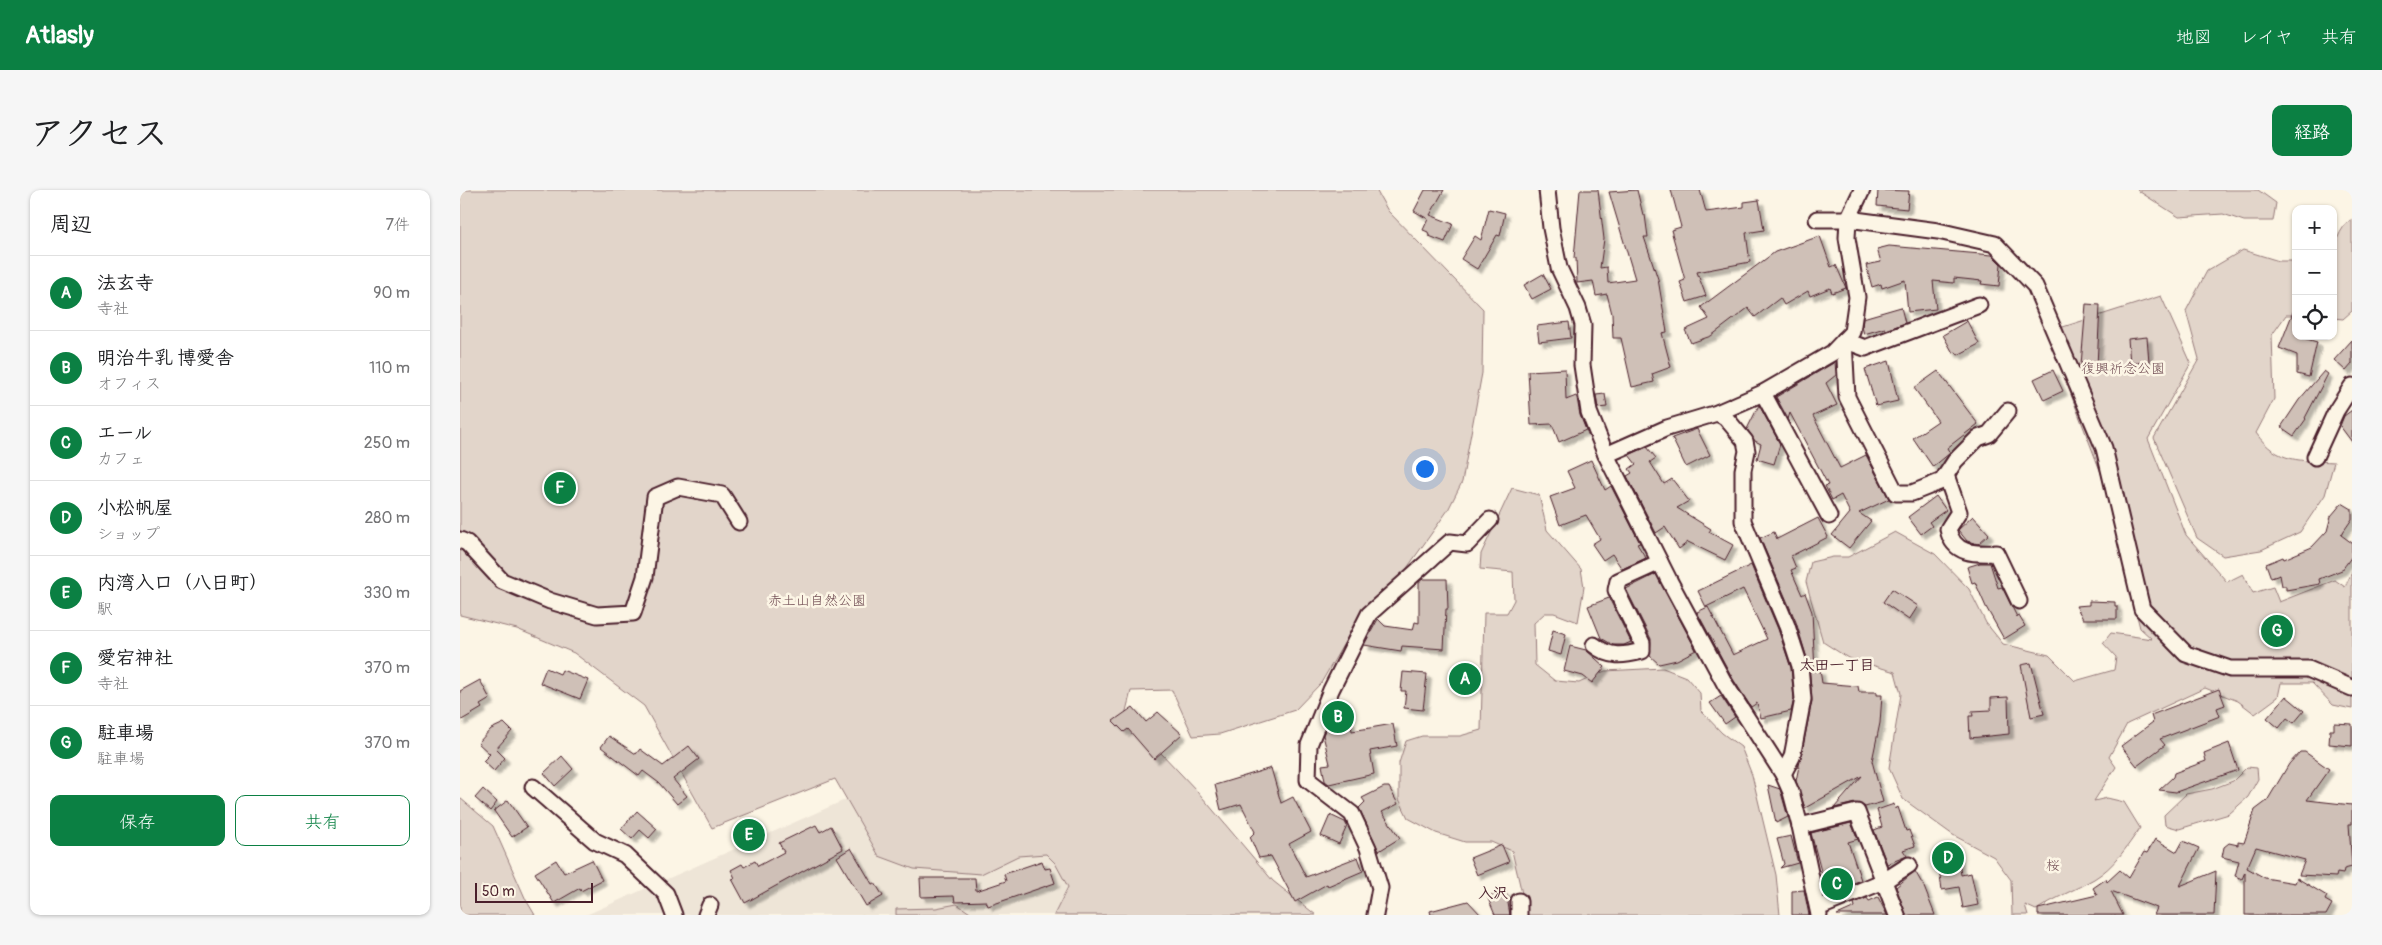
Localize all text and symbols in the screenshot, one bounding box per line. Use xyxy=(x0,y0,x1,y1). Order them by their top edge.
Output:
text: Atlasly xyxy=(25,21,94,50)
text: 地図 xyxy=(2176,26,2212,49)
text: レイヤ xyxy=(2240,26,2293,49)
text: 共有 xyxy=(2321,26,2357,49)
button: 経路 xyxy=(2272,105,2352,156)
text: アクセス xyxy=(30,112,168,156)
map controls xyxy=(2292,205,2337,340)
button: + xyxy=(2292,205,2337,250)
text: 周辺 xyxy=(50,211,92,238)
text: 7件 xyxy=(386,215,410,235)
button: − xyxy=(2292,250,2337,295)
text: 法玄寺 xyxy=(97,271,154,295)
text: A xyxy=(61,283,71,303)
text: 90 m xyxy=(373,283,410,303)
button: locate xyxy=(2292,295,2337,340)
text: 寺社 xyxy=(97,299,129,319)
text: 明治牛乳 博愛舎 xyxy=(97,346,234,370)
text: B xyxy=(61,358,71,378)
text: 110 m xyxy=(369,358,410,378)
park label: 復興祈念公園 xyxy=(2081,360,2165,377)
text: オフィス xyxy=(97,374,161,394)
text: エール xyxy=(97,421,153,445)
text: C xyxy=(61,433,71,453)
text: 250 m xyxy=(364,433,410,453)
text: カフェ xyxy=(97,449,145,469)
your location xyxy=(1412,456,1438,482)
pin: F xyxy=(544,469,576,507)
text: 小松帆屋 xyxy=(97,496,173,520)
text: D xyxy=(61,508,71,528)
text: 280 m xyxy=(364,508,410,528)
text: ショップ xyxy=(97,524,160,544)
text: 内湾入口（八日町） xyxy=(97,571,268,595)
text: E xyxy=(62,583,70,603)
text: 330 m xyxy=(364,583,410,603)
park label: 赤土山自然公園 xyxy=(768,592,866,609)
text: 駅 xyxy=(97,599,113,619)
pin: G xyxy=(2261,612,2293,650)
text: 愛宕神社 xyxy=(97,646,173,670)
district label: 太田一丁目 xyxy=(1799,656,1875,675)
text: F xyxy=(61,658,71,678)
text: 370 m xyxy=(364,658,410,678)
pin: A xyxy=(1449,660,1481,698)
text: 寺社 xyxy=(97,674,129,694)
pin: B xyxy=(1322,698,1354,736)
text: 駐車場 xyxy=(97,721,154,745)
text: G xyxy=(61,733,71,753)
text: 370 m xyxy=(364,733,410,753)
text: 駐車場 xyxy=(97,749,145,769)
button: 保存 xyxy=(50,795,225,846)
button: 共有 xyxy=(235,795,410,846)
pin: E xyxy=(733,816,765,854)
pin: D xyxy=(1932,839,1964,877)
park label: 桜 xyxy=(2046,857,2060,874)
pin: C xyxy=(1821,865,1853,903)
scale bar xyxy=(475,880,592,903)
text: 50 m xyxy=(482,883,515,900)
district label: 入沢 xyxy=(1478,884,1508,903)

